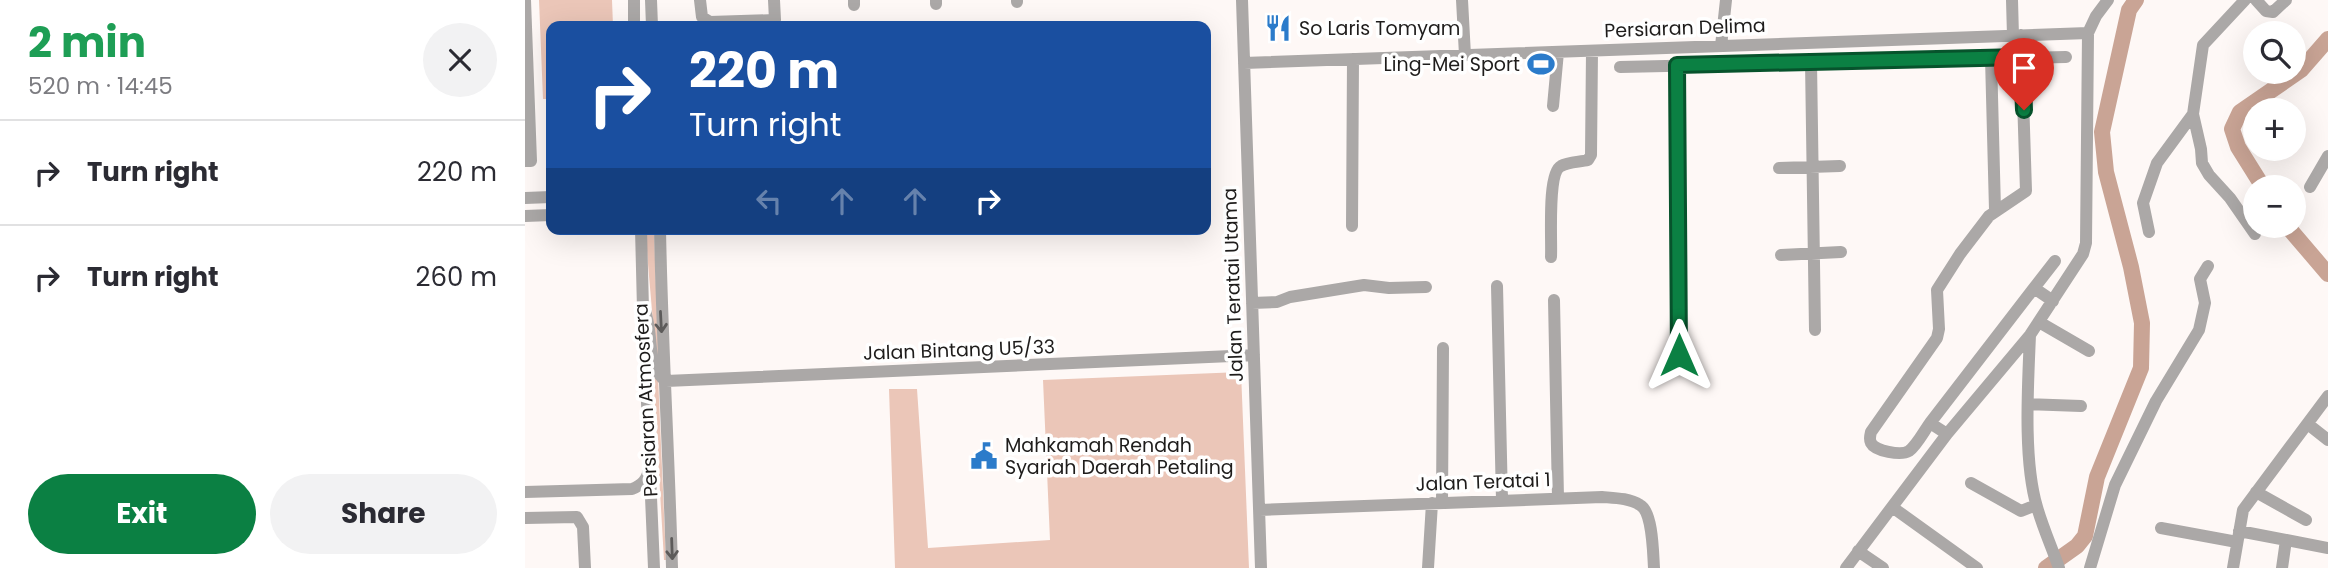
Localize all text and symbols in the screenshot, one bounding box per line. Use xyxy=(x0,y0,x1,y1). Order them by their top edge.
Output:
street label: Persiaran Delima xyxy=(1604,12,1766,44)
text: 2 min xyxy=(28,13,146,72)
restaurant icon: So Laris Tomyam xyxy=(1263,13,1293,43)
place label: So Laris Tomyam xyxy=(1299,15,1460,42)
map controls xyxy=(2243,21,2306,238)
button: search xyxy=(2243,21,2306,84)
button: close xyxy=(423,23,497,97)
text: 220 m xyxy=(689,37,839,105)
pin xyxy=(1994,38,2054,110)
icon: right xyxy=(574,49,665,140)
sports icon: Ling-Mei Sport xyxy=(1526,49,1556,79)
icon: arrive xyxy=(2005,49,2043,87)
place label: Ling-Mei Sport xyxy=(1384,51,1520,78)
text: 520 m · 14:45 xyxy=(28,70,173,102)
button: + xyxy=(2243,98,2306,161)
text: Turn right xyxy=(689,102,841,147)
icon: right xyxy=(28,154,66,192)
text: Turn right xyxy=(87,154,219,190)
text: 220 m xyxy=(417,154,497,190)
button: − xyxy=(2243,175,2306,238)
icon: left xyxy=(750,182,788,220)
icon: ahead xyxy=(823,182,861,220)
icon: ahead xyxy=(896,182,934,220)
icon: right xyxy=(969,182,1007,220)
street label: Jalan Teratai Utama xyxy=(1216,188,1250,382)
icon: right xyxy=(28,259,66,297)
text: Turn right xyxy=(87,259,219,295)
text: 260 m xyxy=(415,259,497,295)
street label: Persiaran Atmosfera xyxy=(627,303,665,497)
one-way arrow xyxy=(655,310,668,333)
position arrow xyxy=(1642,318,1716,392)
street label: Jalan Bintang U5/33 xyxy=(863,333,1055,367)
place label: Mahkamah Rendah Syariah Daerah Petaling xyxy=(1005,432,1234,481)
public building icon: Mahkamah Rendah Syariah Daerah Petaling xyxy=(969,441,999,471)
street label: Jalan Teratai 1 xyxy=(1415,466,1551,498)
button: Exit xyxy=(28,474,256,554)
button: Share xyxy=(270,474,497,554)
one-way arrow xyxy=(665,537,678,560)

